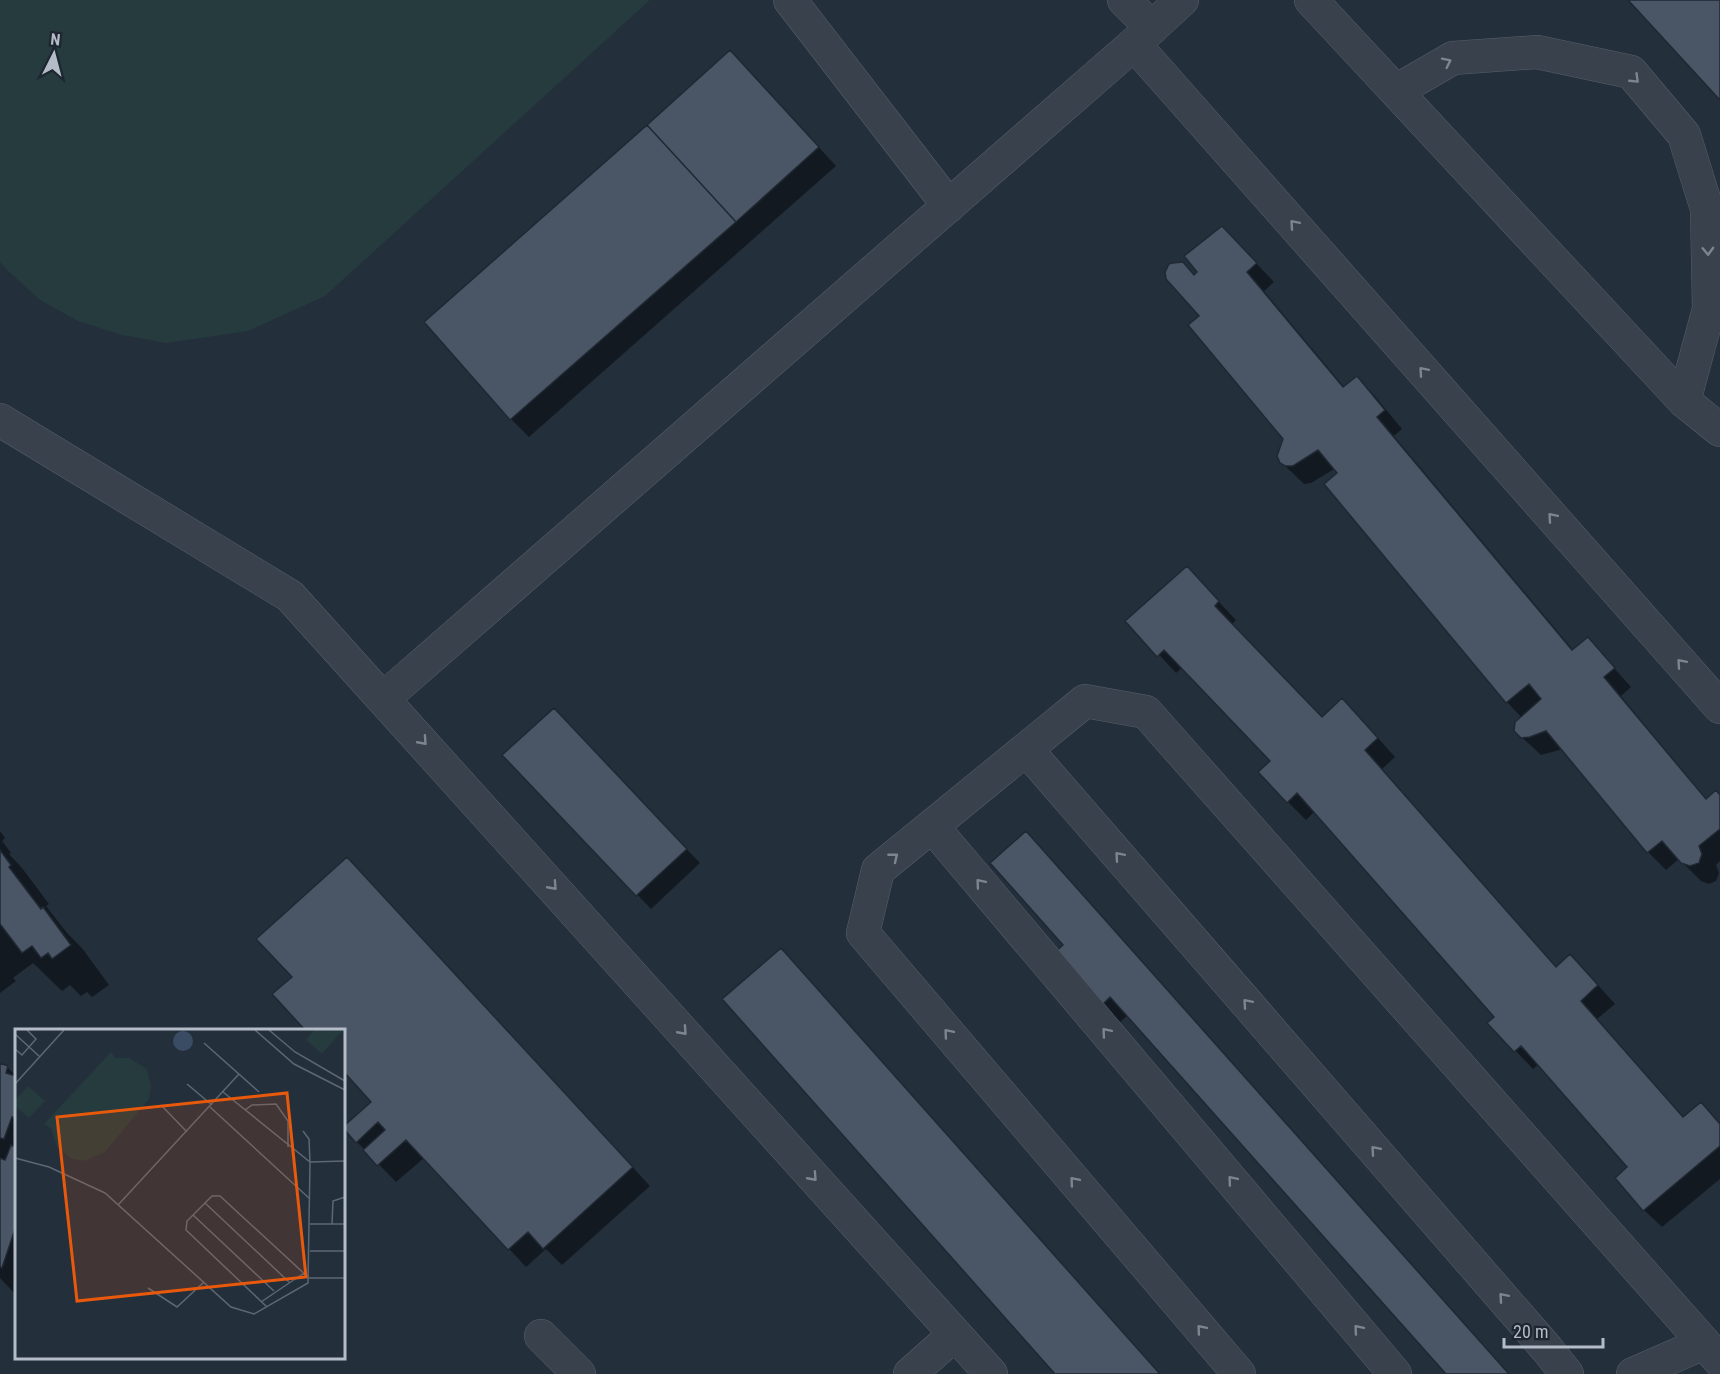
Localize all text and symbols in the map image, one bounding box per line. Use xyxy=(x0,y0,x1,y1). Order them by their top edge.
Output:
north arrow xyxy=(24,24,84,84)
text: N xyxy=(50,30,61,50)
one-way arrow xyxy=(1440,58,1451,70)
one-way arrow xyxy=(1628,72,1639,83)
one-way arrow xyxy=(1290,221,1301,231)
one-way arrow xyxy=(1702,247,1714,256)
one-way arrow xyxy=(1419,367,1430,377)
one-way arrow xyxy=(1548,513,1559,524)
one-way arrow xyxy=(1677,659,1688,670)
one-way arrow xyxy=(416,735,427,745)
one-way arrow xyxy=(1115,852,1126,862)
one-way arrow xyxy=(887,854,898,865)
one-way arrow xyxy=(976,879,987,890)
one-way arrow xyxy=(546,880,557,890)
one-way arrow xyxy=(1243,999,1254,1010)
one-way arrow xyxy=(676,1025,687,1035)
one-way arrow xyxy=(1102,1028,1113,1039)
inset map xyxy=(15,1029,345,1359)
one-way arrow xyxy=(944,1029,955,1040)
one-way arrow xyxy=(1371,1146,1382,1157)
one-way arrow xyxy=(806,1169,817,1180)
one-way arrow xyxy=(1228,1176,1239,1187)
one-way arrow xyxy=(1070,1177,1081,1188)
one-way arrow xyxy=(1499,1293,1510,1304)
scale bar xyxy=(1504,1311,1603,1349)
text: 20 m xyxy=(1513,1321,1548,1342)
one-way arrow xyxy=(1197,1325,1208,1336)
one-way arrow xyxy=(1354,1325,1365,1336)

